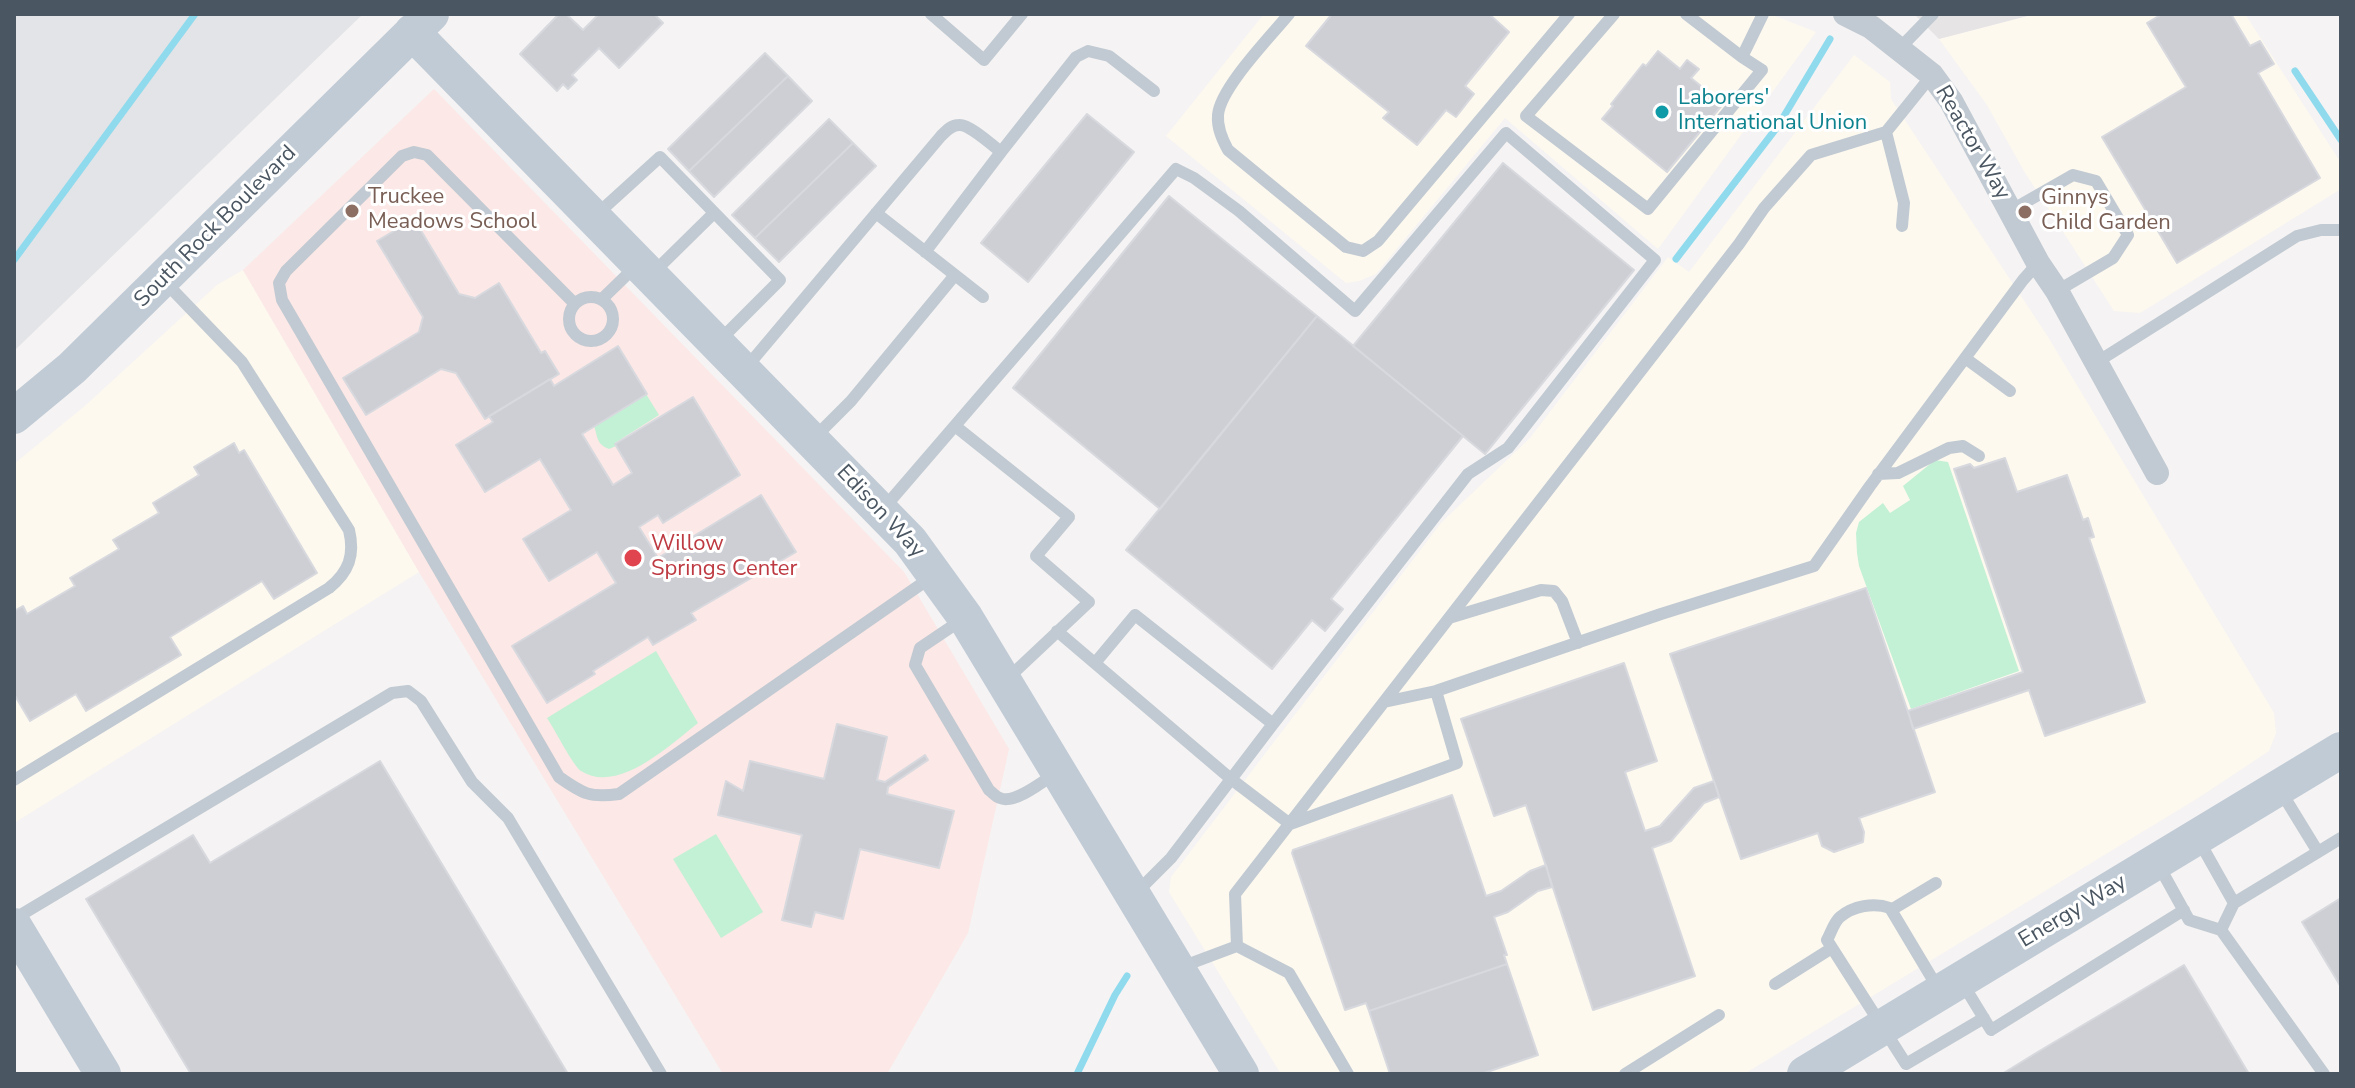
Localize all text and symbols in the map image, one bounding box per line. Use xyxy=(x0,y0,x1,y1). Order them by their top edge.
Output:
street label: Reactor Way xyxy=(1929,81,2015,205)
place label: Laborers' International Union xyxy=(1678,86,1867,138)
marker: Laborers' International Union xyxy=(1653,103,1671,121)
street label: South Rock Boulevard xyxy=(130,141,302,313)
place label: Truckee Meadows School xyxy=(368,185,537,236)
place label: Ginnys Child Garden xyxy=(2041,186,2171,238)
marker: Truckee Meadows School xyxy=(343,202,361,220)
marker: Ginnys Child Garden xyxy=(2016,203,2034,221)
street label: Edison Way xyxy=(830,460,930,564)
place label: Willow Springs Center xyxy=(651,532,797,584)
marker: Willow Springs Center xyxy=(622,547,644,569)
street label: Energy Way xyxy=(2015,870,2131,954)

